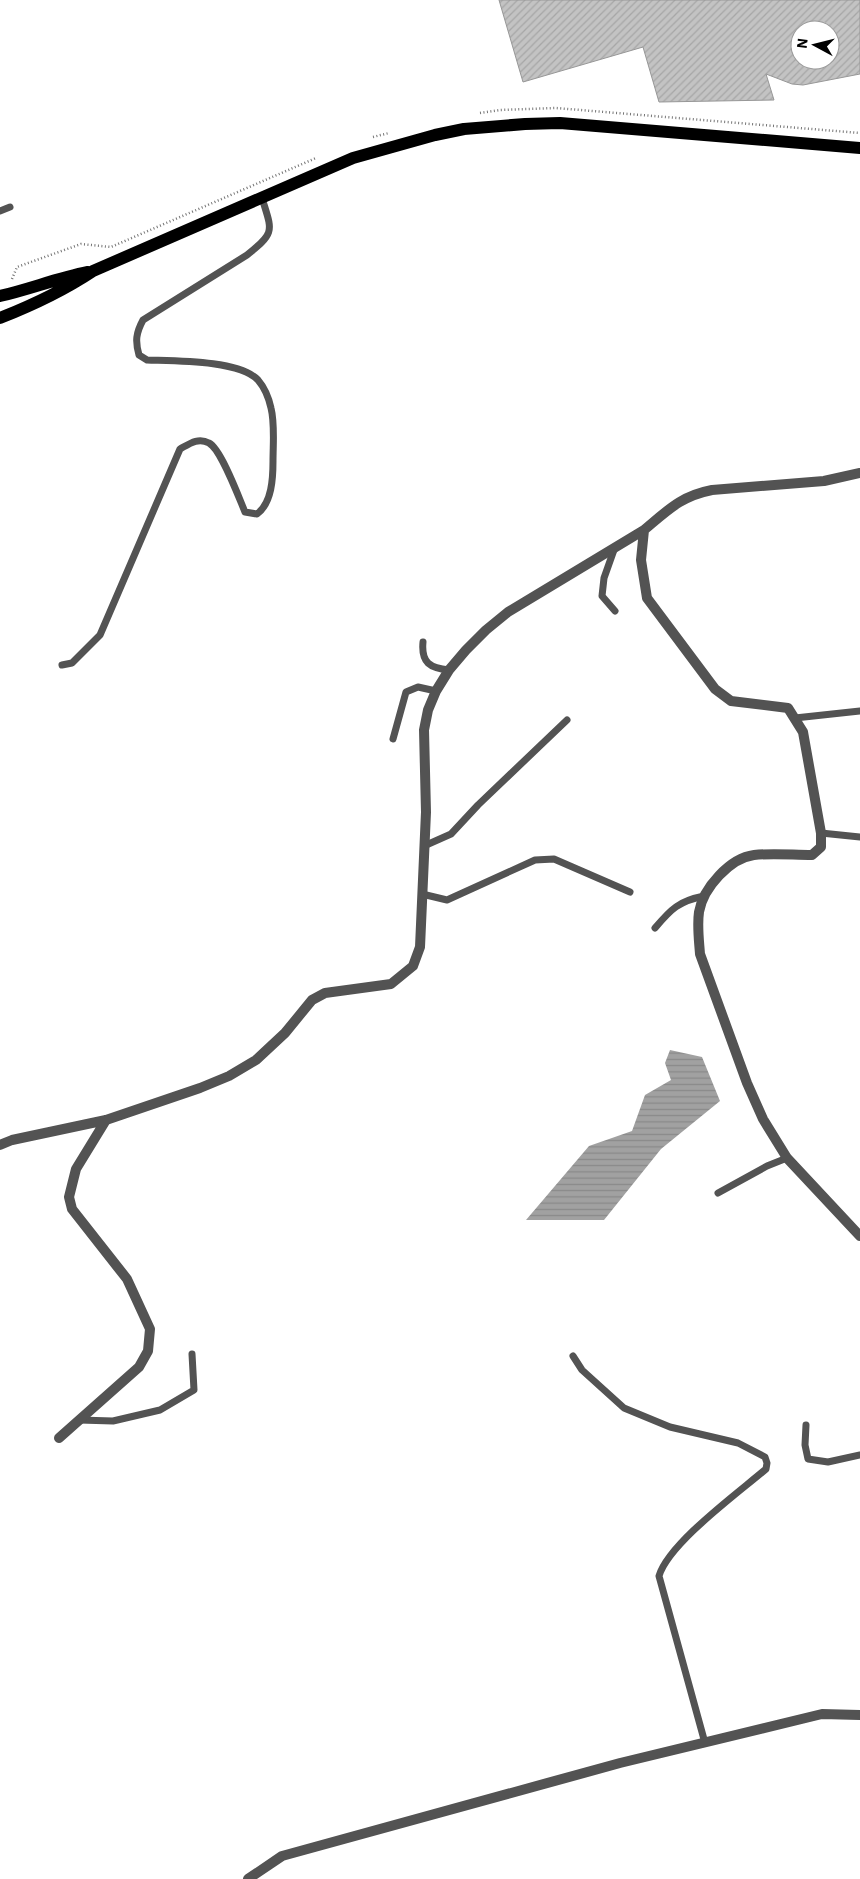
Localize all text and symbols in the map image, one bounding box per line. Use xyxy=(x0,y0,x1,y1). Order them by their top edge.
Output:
north arrow xyxy=(790,20,840,70)
text: N xyxy=(793,37,812,50)

